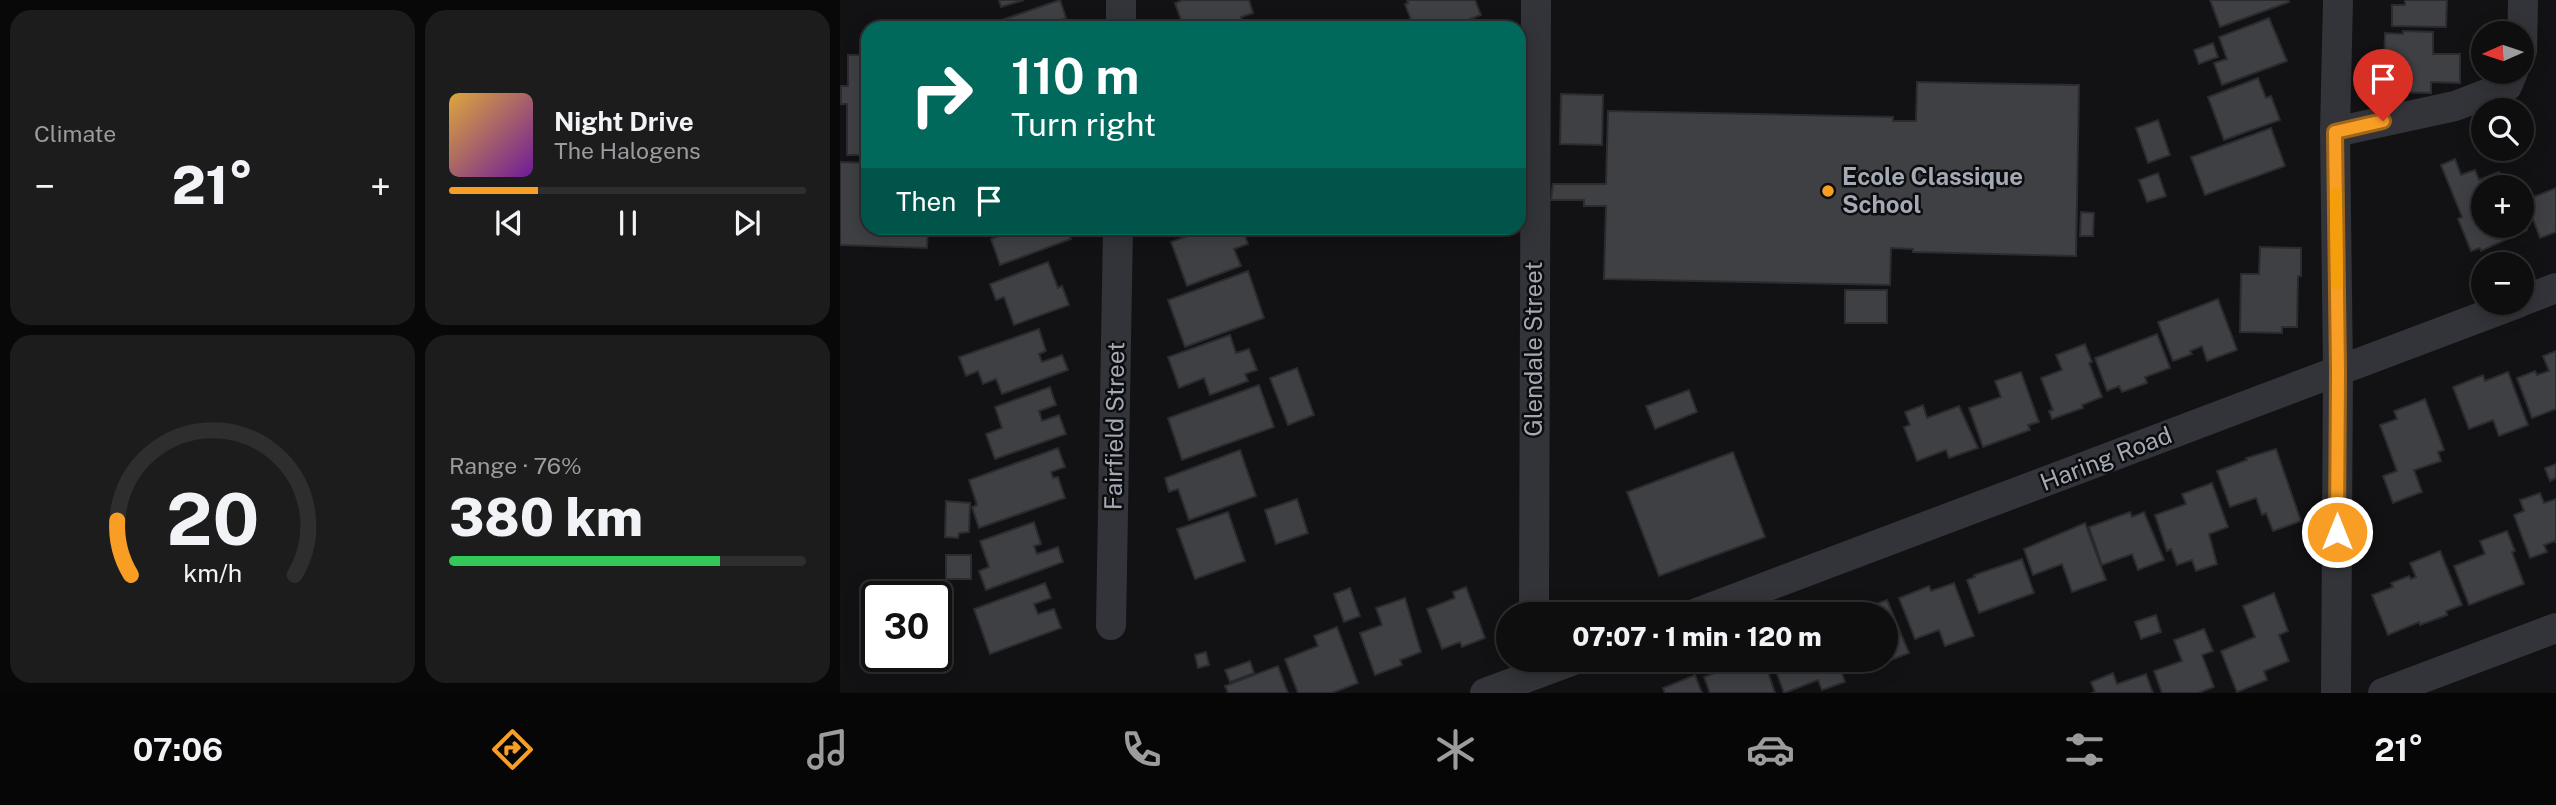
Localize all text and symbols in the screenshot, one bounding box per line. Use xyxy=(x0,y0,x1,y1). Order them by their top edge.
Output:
north arrow xyxy=(2471,21,2534,84)
map controls xyxy=(2471,21,2534,315)
text: 110 m xyxy=(1011,47,1139,105)
icon: right xyxy=(896,49,987,140)
pin xyxy=(2353,49,2413,121)
icon: arrive xyxy=(2364,60,2402,98)
button: search xyxy=(2471,98,2534,161)
text: Night Drive xyxy=(554,106,694,137)
text: Turn right xyxy=(1011,106,1156,143)
text: Climate xyxy=(34,120,116,147)
text: The Halogens xyxy=(554,137,701,164)
text: 21° xyxy=(172,155,253,216)
place label: Ecole Classique School xyxy=(1842,162,2023,218)
text: − xyxy=(34,164,55,209)
text: + xyxy=(370,164,391,209)
button: + xyxy=(2471,175,2534,238)
icon: arrive xyxy=(970,182,1008,220)
marker: Ecole Classique School xyxy=(1820,183,1836,199)
text: Then xyxy=(896,186,956,217)
icon: previous xyxy=(490,204,528,242)
icon: pause xyxy=(609,204,647,242)
icon: next xyxy=(728,204,766,242)
button: − xyxy=(2471,252,2534,315)
street label: Glendale Street xyxy=(1519,261,1547,437)
street label: Fairfield Street xyxy=(1099,342,1129,510)
street label: Haring Road xyxy=(2036,420,2175,496)
text: Range · 76% xyxy=(449,452,582,479)
text: 20 xyxy=(166,476,259,561)
text: 380 km xyxy=(449,487,643,548)
position arrow xyxy=(2300,495,2374,569)
text: km/h xyxy=(183,558,242,588)
speed limit sign: 30 xyxy=(861,581,952,672)
text: 07:07 · 1 min · 120 m xyxy=(1572,621,1822,652)
icon: directions xyxy=(488,725,537,774)
icon: music xyxy=(803,725,852,774)
icon: phone xyxy=(1117,725,1166,774)
icon: climate xyxy=(1431,725,1480,774)
icon: car xyxy=(1746,725,1795,774)
icon: filters xyxy=(2060,725,2109,774)
text: 07:06 xyxy=(133,731,223,768)
text: 21° xyxy=(2374,731,2423,768)

